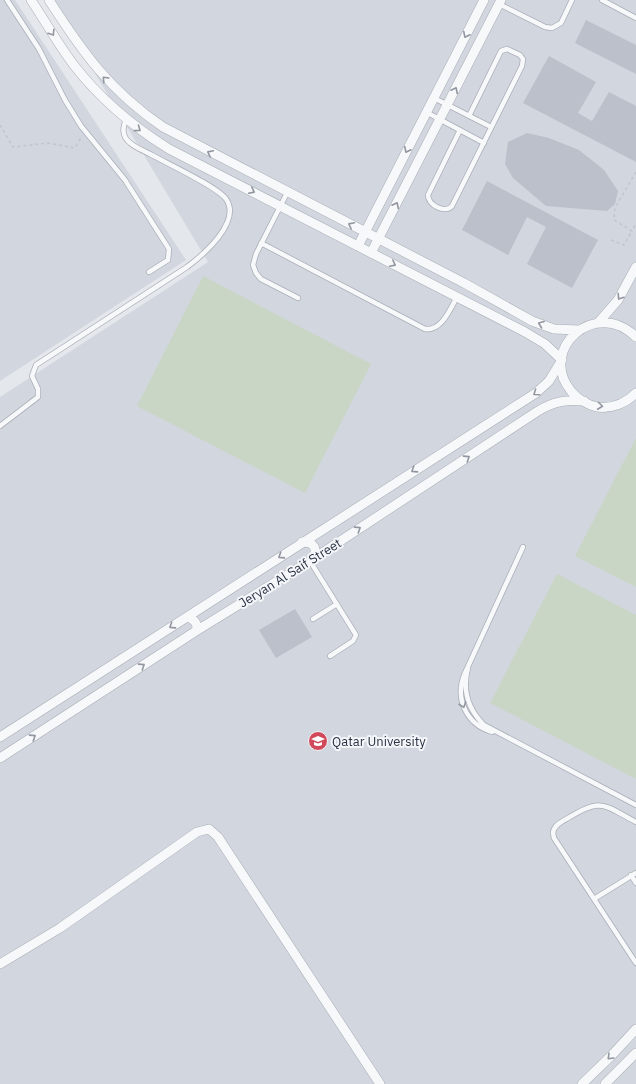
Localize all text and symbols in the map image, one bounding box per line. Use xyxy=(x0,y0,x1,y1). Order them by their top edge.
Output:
one-way arrow xyxy=(48,29,55,36)
one-way arrow xyxy=(463,30,471,38)
one-way arrow xyxy=(103,76,110,83)
one-way arrow xyxy=(450,86,458,94)
one-way arrow xyxy=(134,124,141,131)
one-way arrow xyxy=(404,146,412,154)
one-way arrow xyxy=(207,150,215,158)
one-way arrow xyxy=(248,187,255,194)
one-way arrow xyxy=(391,202,398,210)
one-way arrow xyxy=(347,223,355,230)
one-way arrow xyxy=(389,259,396,266)
one-way arrow xyxy=(617,293,625,300)
one-way arrow xyxy=(537,321,544,329)
one-way arrow xyxy=(533,388,540,395)
one-way arrow xyxy=(597,402,603,411)
one-way arrow xyxy=(463,455,470,462)
one-way arrow xyxy=(412,466,419,473)
one-way arrow xyxy=(354,527,361,534)
street label: Jeryan Al Saif Street xyxy=(235,535,345,611)
one-way arrow xyxy=(279,551,286,558)
one-way arrow xyxy=(169,621,176,629)
one-way arrow xyxy=(138,664,145,671)
one-way arrow xyxy=(458,701,467,708)
school or university icon: Qatar University xyxy=(307,730,329,752)
place label: Qatar University xyxy=(332,733,426,750)
one-way arrow xyxy=(29,734,36,742)
one-way arrow xyxy=(607,1052,615,1060)

